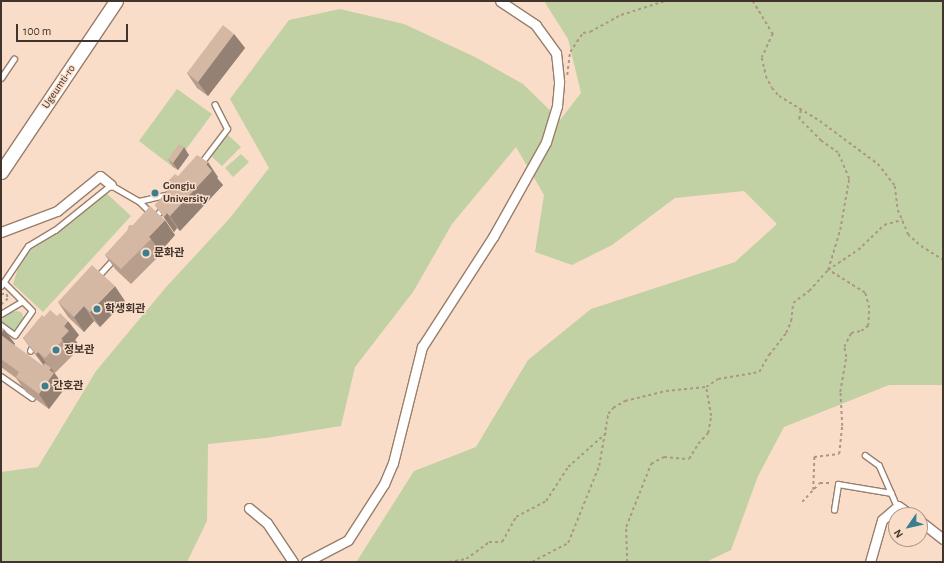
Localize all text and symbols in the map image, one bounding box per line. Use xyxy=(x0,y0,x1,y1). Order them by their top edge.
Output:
scale bar xyxy=(18,16,130,42)
text: 100 m xyxy=(23,25,51,37)
street label: Ugeumti-ro xyxy=(40,63,78,111)
place label: Gongju University xyxy=(163,180,208,206)
marker: Gongju University xyxy=(150,188,160,198)
place label: 문화관 xyxy=(154,246,184,260)
marker: 문화관 xyxy=(141,248,151,258)
place label: 학생회관 xyxy=(105,302,145,316)
marker: 학생회관 xyxy=(92,304,102,314)
place label: 정보관 xyxy=(64,343,94,357)
marker: 정보관 xyxy=(51,345,61,355)
place label: 간호관 xyxy=(53,379,83,393)
marker: 간호관 xyxy=(40,381,50,391)
north arrow xyxy=(888,507,928,547)
text: N xyxy=(892,527,905,540)

